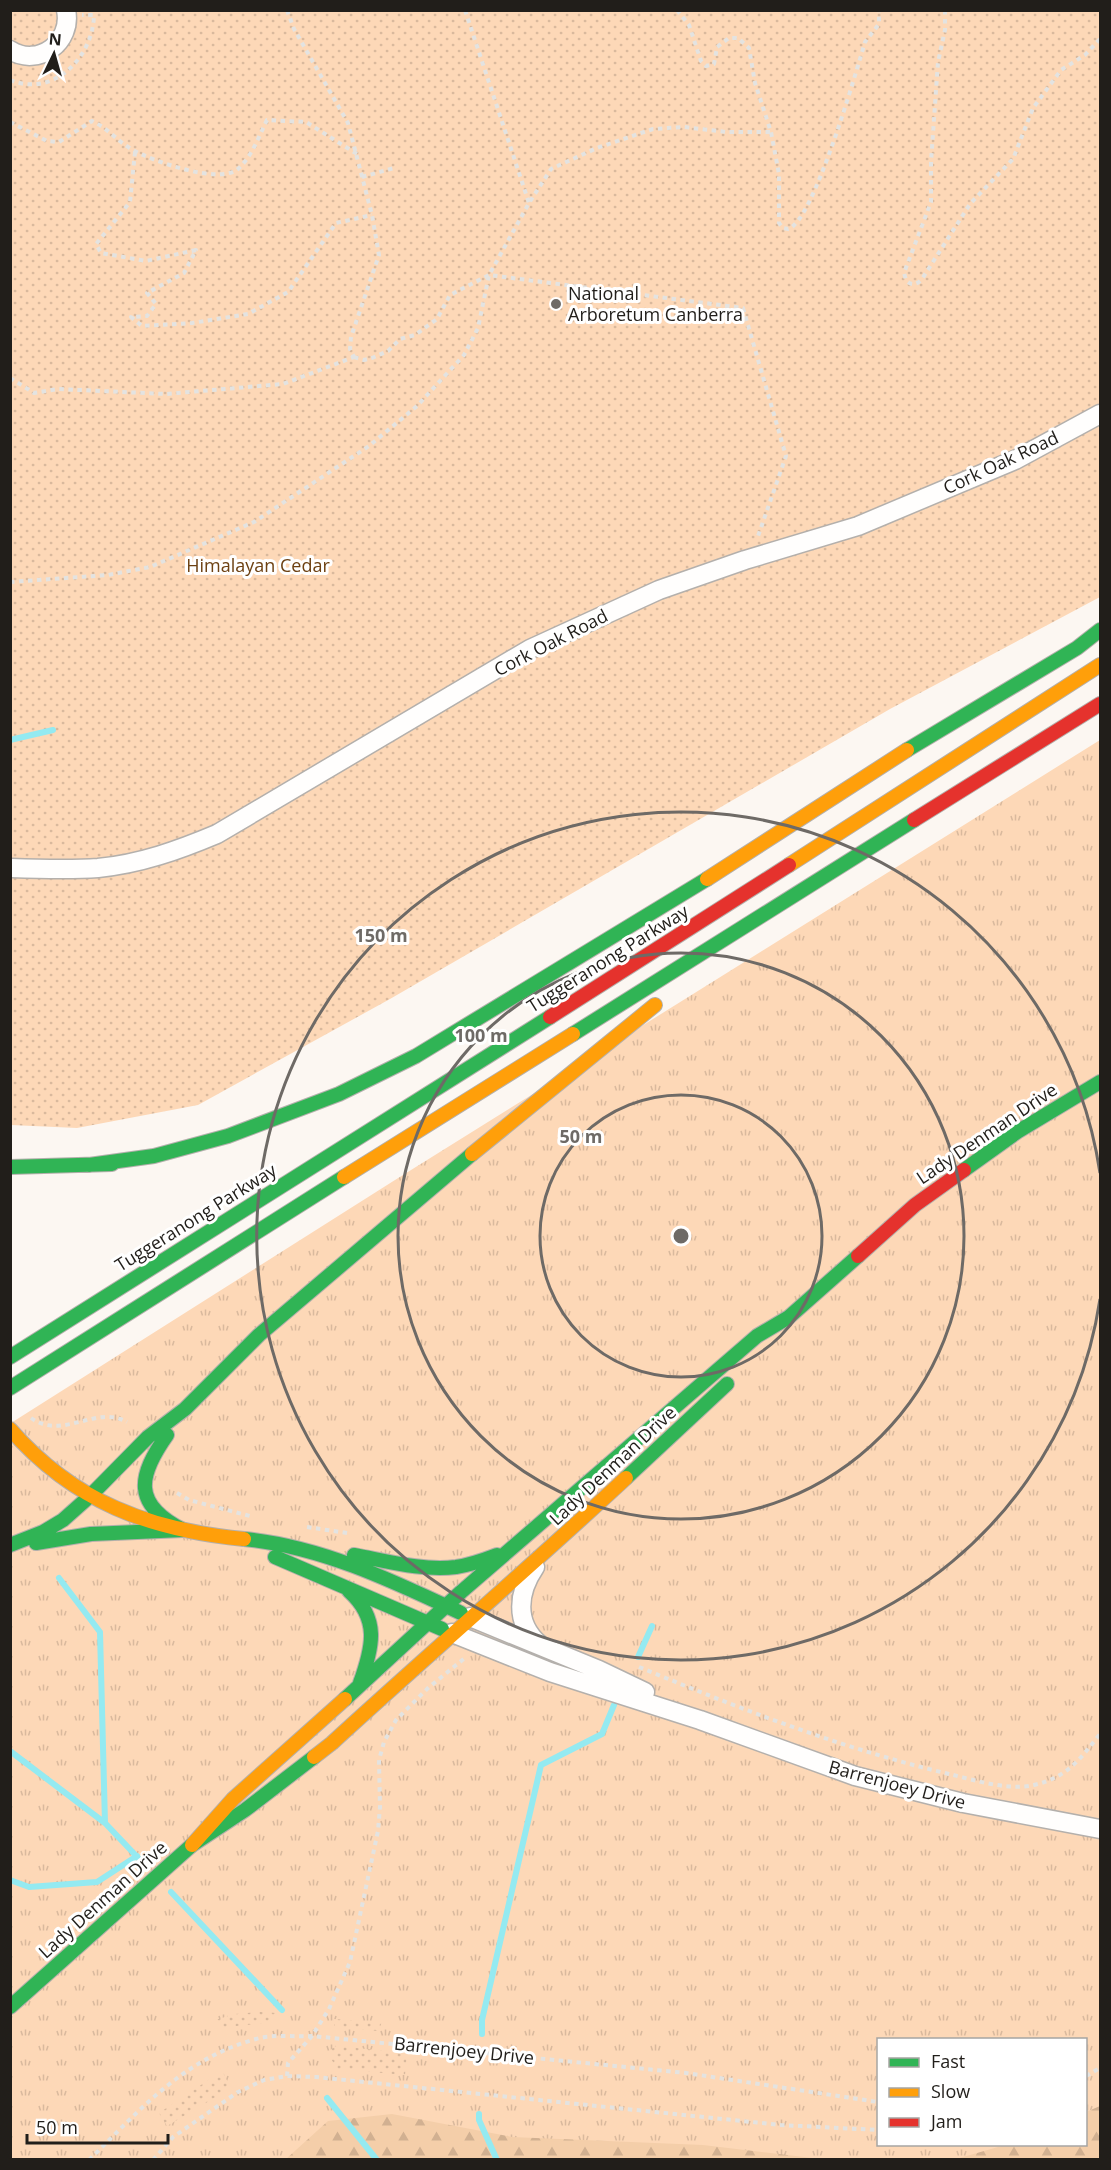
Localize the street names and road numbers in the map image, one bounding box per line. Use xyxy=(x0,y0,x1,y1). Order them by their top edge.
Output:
street label: Cork Oak Road xyxy=(939,425,1062,499)
street label: Cork Oak Road xyxy=(490,603,612,681)
street label: Tuggeranong Parkway xyxy=(522,898,694,1018)
street label: Lady Denman Drive xyxy=(911,1077,1061,1189)
street label: Tuggeranong Parkway xyxy=(110,1157,282,1277)
street label: Lady Denman Drive xyxy=(544,1400,681,1530)
street label: Barrenjoey Drive xyxy=(826,1754,968,1814)
street label: Lady Denman Drive xyxy=(33,1835,172,1963)
street label: Barrenjoey Drive xyxy=(393,2031,535,2069)

